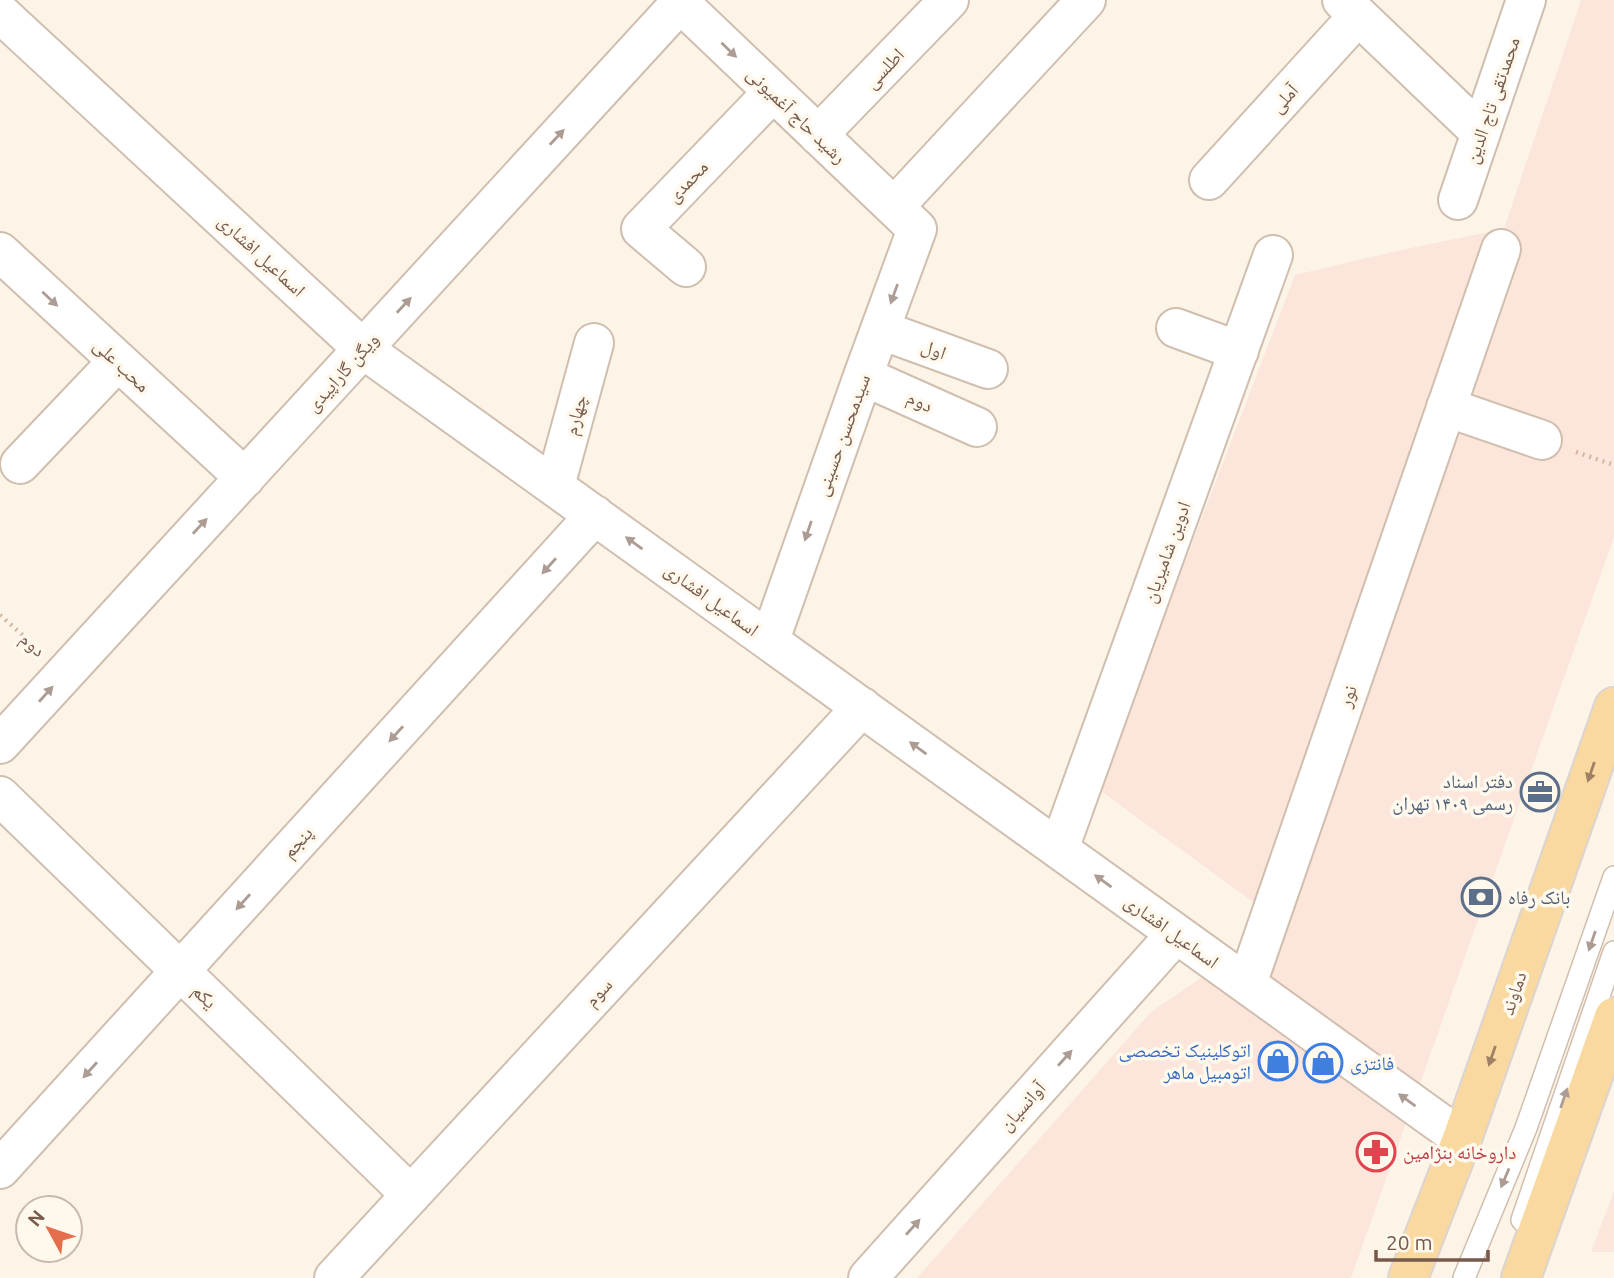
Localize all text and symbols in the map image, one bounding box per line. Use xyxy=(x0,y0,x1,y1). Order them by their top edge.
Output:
street label: محمدتقی تاج الدین xyxy=(1460,34,1525,167)
one-way arrow xyxy=(721,42,738,59)
street label: اطلسی xyxy=(860,43,909,93)
street label: رشید حاج آغمیونی xyxy=(742,62,851,169)
street label: آملی xyxy=(1265,78,1304,118)
one-way arrow xyxy=(549,129,565,146)
street label: محمدی xyxy=(662,155,713,207)
street label: اسماعیل افشاری xyxy=(213,209,310,302)
one-way arrow xyxy=(888,283,899,304)
one-way arrow xyxy=(41,290,58,306)
one-way arrow xyxy=(395,297,411,314)
street label: ویگن گاراپیدی xyxy=(301,328,384,417)
street label: محب علی xyxy=(89,334,155,397)
street label: اول xyxy=(918,334,949,365)
street label: سیدمحسن حسینی xyxy=(810,371,875,499)
street label: دوم xyxy=(902,386,936,419)
street label: چهارم xyxy=(559,392,594,438)
street label: ادوین شامیریان xyxy=(1137,498,1195,606)
one-way arrow xyxy=(192,518,208,535)
one-way arrow xyxy=(802,520,813,541)
one-way arrow xyxy=(625,536,643,550)
one-way arrow xyxy=(542,557,557,574)
street label: اسماعیل افشاری xyxy=(660,558,763,641)
street label: دوم xyxy=(14,627,50,663)
street label: نور xyxy=(1333,682,1362,711)
one-way arrow xyxy=(38,685,54,703)
one-way arrow xyxy=(388,725,404,743)
one-way arrow xyxy=(909,741,927,755)
one-way arrow xyxy=(1585,761,1596,782)
place label: دفتر اسناد رسمی ۱۴۰۹ تهران xyxy=(1392,770,1513,815)
office icon: دفتر اسناد رسمی ۱۴۰۹ تهران xyxy=(1519,771,1561,813)
street label: پنجم xyxy=(277,822,318,864)
one-way arrow xyxy=(1094,874,1112,888)
bank icon: بانک رفاه xyxy=(1460,876,1502,918)
place label: بانک رفاه xyxy=(1508,886,1570,909)
street label: اسماعیل افشاری xyxy=(1120,890,1223,973)
one-way arrow xyxy=(235,893,251,911)
one-way arrow xyxy=(1586,931,1597,952)
street label: دماوند xyxy=(1495,968,1532,1018)
street label: سوم xyxy=(579,973,619,1013)
street label: یکم xyxy=(187,979,222,1014)
place label: اتوکلینیک تخصصی اتومبیل ماهر xyxy=(1118,1039,1251,1084)
shop icon: اتوکلینیک تخصصی اتومبیل ماهر xyxy=(1257,1040,1299,1082)
shop icon: فانتزی xyxy=(1302,1042,1344,1084)
one-way arrow xyxy=(1486,1045,1497,1066)
one-way arrow xyxy=(1057,1049,1073,1067)
place label: فانتزی xyxy=(1350,1052,1394,1075)
one-way arrow xyxy=(82,1061,98,1078)
street label: آوانسیان xyxy=(994,1076,1051,1136)
one-way arrow xyxy=(1559,1087,1570,1108)
one-way arrow xyxy=(1398,1093,1416,1107)
pharmacy icon: داروخانه بنژامین xyxy=(1355,1131,1397,1173)
place label: داروخانه بنژامین xyxy=(1403,1141,1516,1164)
one-way arrow xyxy=(1500,1168,1511,1189)
north arrow xyxy=(14,1194,84,1264)
text: N xyxy=(23,1206,49,1231)
one-way arrow xyxy=(905,1218,921,1236)
scale bar xyxy=(1376,1218,1488,1262)
text: 20 m xyxy=(1386,1230,1433,1254)

